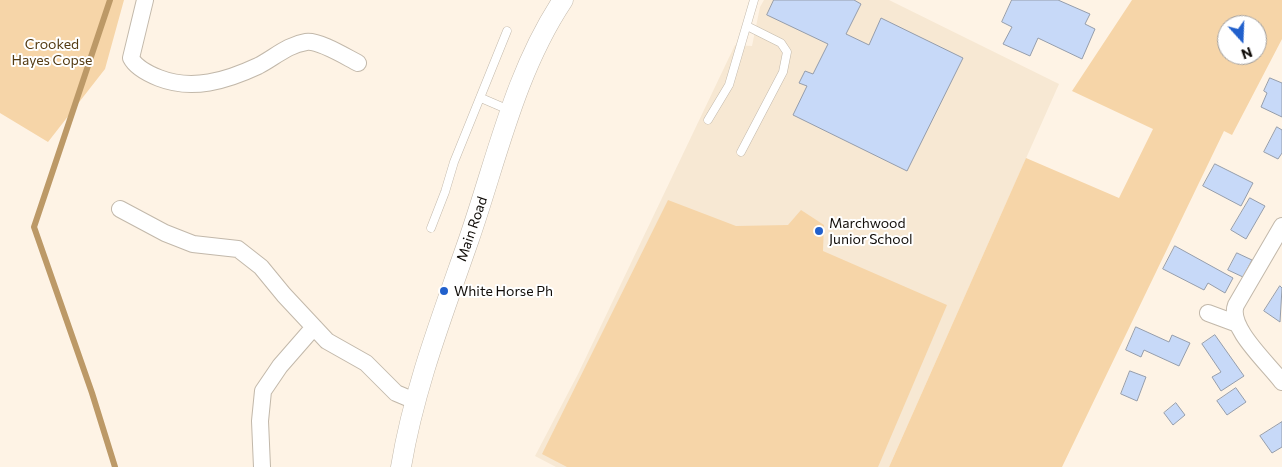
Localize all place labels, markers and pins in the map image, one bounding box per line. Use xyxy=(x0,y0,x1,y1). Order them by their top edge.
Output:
place label: Marchwood Junior School xyxy=(829,215,913,248)
marker: Marchwood Junior School xyxy=(813,225,825,237)
place label: White Horse Ph xyxy=(454,283,553,299)
marker: White Horse Ph xyxy=(438,285,450,297)

